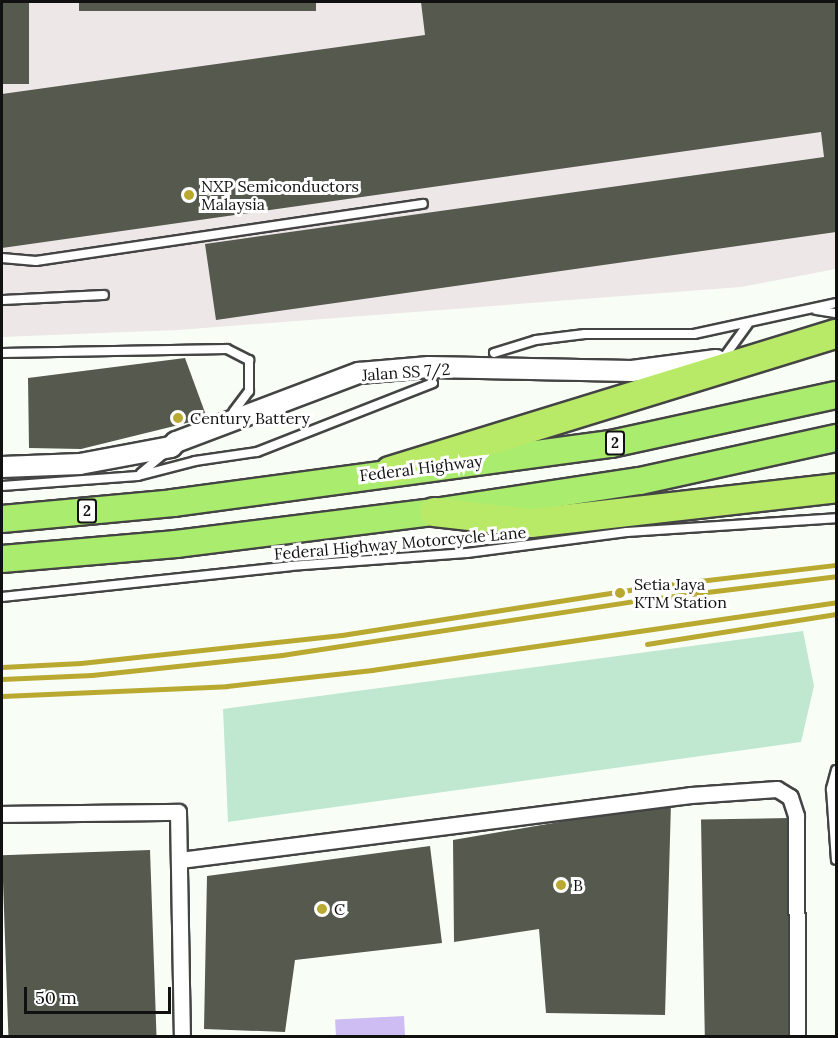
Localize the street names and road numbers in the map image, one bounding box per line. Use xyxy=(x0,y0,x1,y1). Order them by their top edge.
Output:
street label: Jalan SS 7/2 xyxy=(361,359,451,385)
road number: 2 xyxy=(604,431,626,455)
street label: Federal Highway xyxy=(358,451,484,485)
road number: 2 xyxy=(76,499,98,523)
street label: Federal Highway Motorcycle Lane xyxy=(273,522,527,564)

